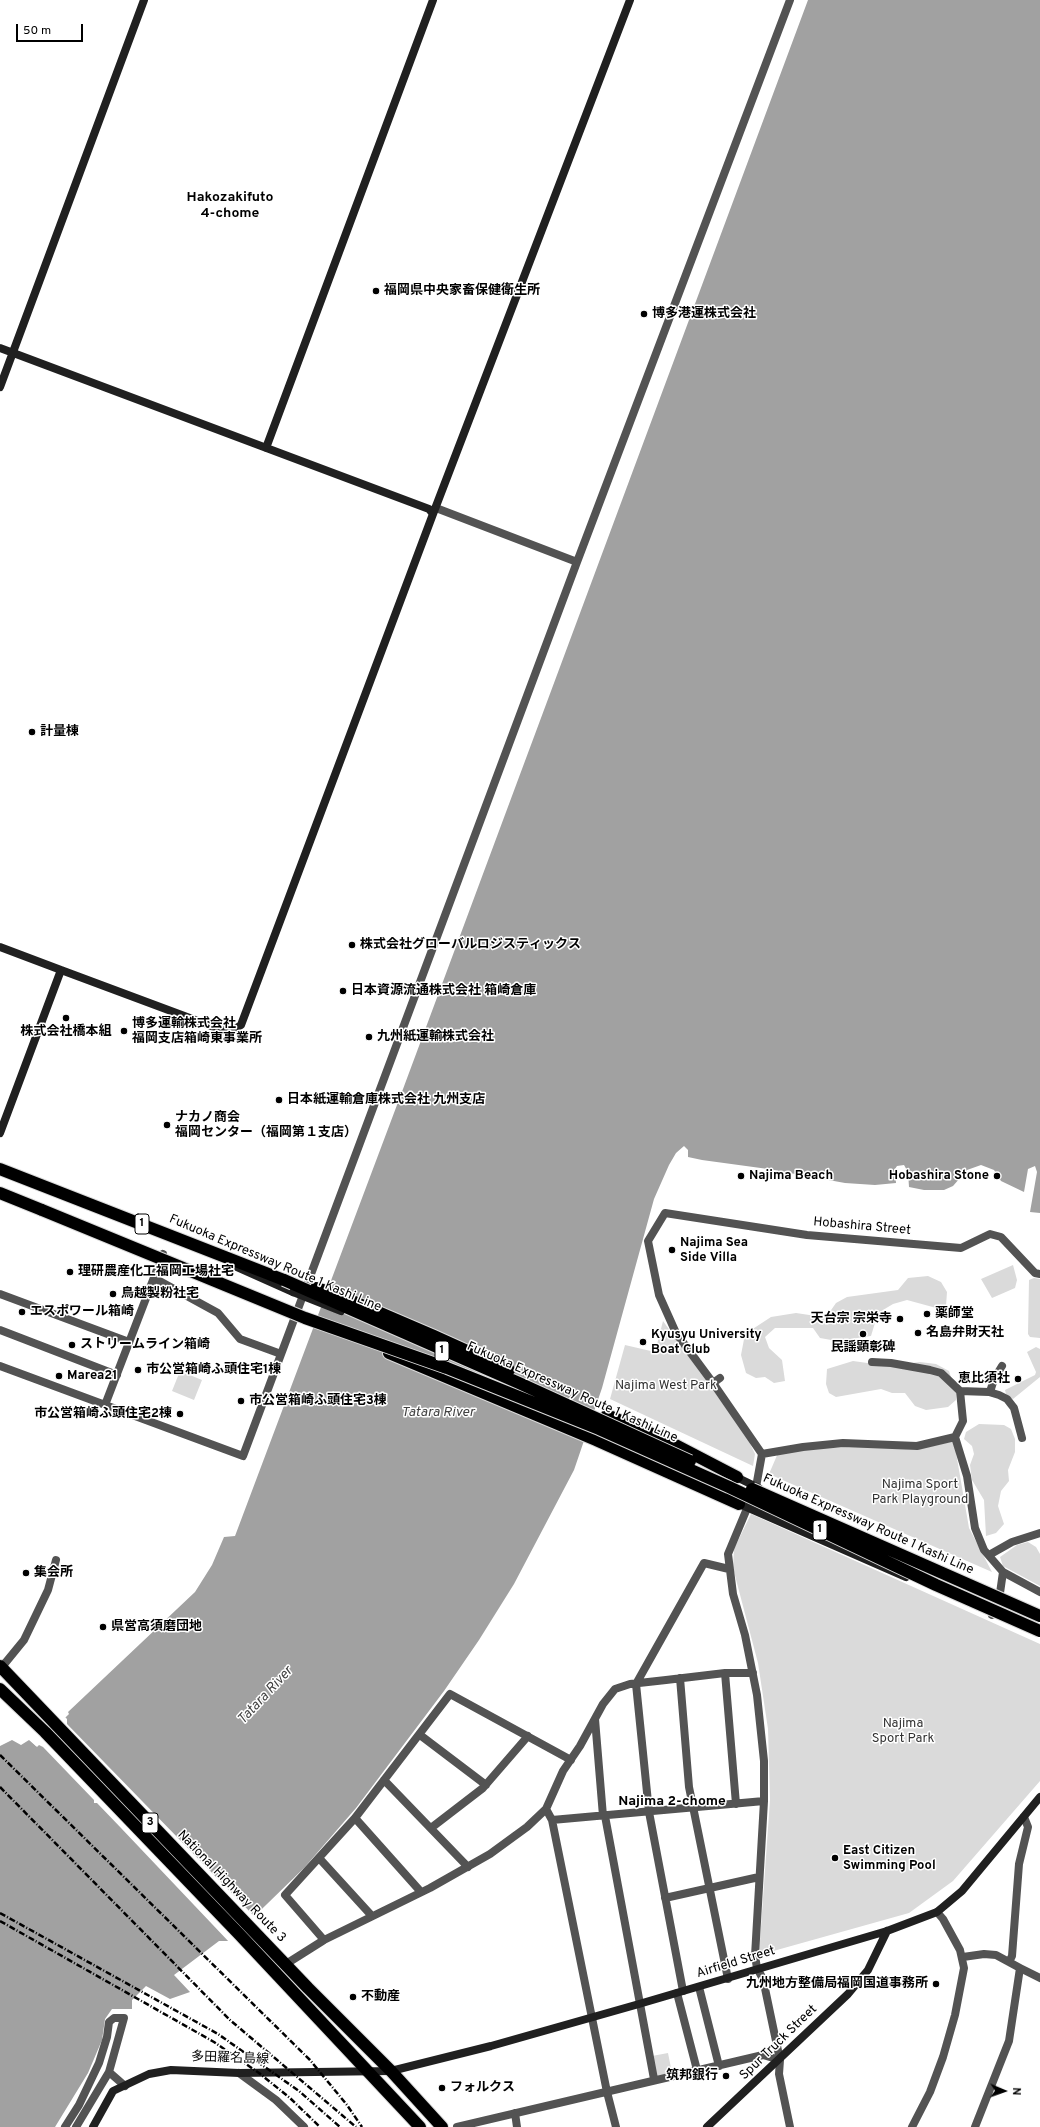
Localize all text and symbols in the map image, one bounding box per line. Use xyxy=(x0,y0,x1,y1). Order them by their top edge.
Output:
scale bar xyxy=(18,16,85,42)
text: 50 m xyxy=(23,23,51,39)
district label: Hakozakifuto 4-chome xyxy=(187,190,273,222)
place label: 福岡県中央家畜保健衛生所 xyxy=(384,283,540,299)
marker: 福岡県中央家畜保健衛生所 xyxy=(371,286,381,296)
place label: 博多港運株式会社 xyxy=(652,306,756,322)
marker: 博多港運株式会社 xyxy=(639,309,649,319)
place label: 計量棟 xyxy=(40,724,79,740)
marker: 計量棟 xyxy=(27,727,37,737)
place label: 株式会社グローバルロジスティックス xyxy=(360,937,581,953)
marker: 株式会社グローバルロジスティックス xyxy=(347,940,357,950)
place label: 日本資源流通株式会社 箱崎倉庫 xyxy=(351,983,536,999)
marker: 日本資源流通株式会社 箱崎倉庫 xyxy=(338,986,348,996)
marker: 株式会社橋本組 xyxy=(61,1013,71,1023)
place label: 博多運輸株式会社 福岡支店箱崎東事業所 xyxy=(132,1016,262,1047)
place label: 株式会社橋本組 xyxy=(21,1024,111,1040)
marker: 博多運輸株式会社 福岡支店箱崎東事業所 xyxy=(119,1026,129,1036)
place label: 九州紙運輸株式会社 xyxy=(377,1029,494,1045)
marker: 九州紙運輸株式会社 xyxy=(364,1032,374,1042)
place label: 日本紙運輸倉庫株式会社 九州支店 xyxy=(287,1092,485,1108)
marker: 日本紙運輸倉庫株式会社 九州支店 xyxy=(274,1095,284,1105)
place label: ナカノ商会 福岡センター（福岡第１支店） xyxy=(175,1110,357,1141)
marker: ナカノ商会 福岡センター（福岡第１支店） xyxy=(162,1120,172,1130)
place label: Najima Beach xyxy=(749,1168,833,1184)
place label: Hobashira Stone xyxy=(889,1168,989,1184)
marker: Najima Beach xyxy=(736,1171,746,1181)
marker: Hobashira Stone xyxy=(992,1171,1002,1181)
street label: Fukuoka Expressway Route 1 Kashi Line xyxy=(167,1212,383,1316)
road number: 1 xyxy=(135,1214,149,1234)
street label: Hobashira Street xyxy=(813,1215,911,1239)
place label: Najima Sea Side Villa xyxy=(680,1235,748,1266)
marker: Najima Sea Side Villa xyxy=(667,1245,677,1255)
place label: 理研農産化工福岡工場社宅 xyxy=(78,1264,234,1280)
marker: 理研農産化工福岡工場社宅 xyxy=(65,1267,75,1277)
place label: 鳥越製粉社宅 xyxy=(121,1286,199,1302)
marker: 鳥越製粉社宅 xyxy=(108,1289,118,1299)
place label: エスポワール箱崎 xyxy=(30,1304,134,1320)
place label: 薬師堂 xyxy=(935,1306,974,1322)
marker: エスポワール箱崎 xyxy=(17,1307,27,1317)
marker: 薬師堂 xyxy=(922,1309,932,1319)
place label: 天台宗 宗栄寺 xyxy=(811,1311,892,1327)
marker: 天台宗 宗栄寺 xyxy=(895,1314,905,1324)
place label: 名島弁財天社 xyxy=(926,1325,1004,1341)
place label: Kyusyu University Boat Club xyxy=(651,1327,762,1358)
marker: 名島弁財天社 xyxy=(913,1328,923,1338)
marker: 民謡顕彰碑 xyxy=(858,1329,868,1339)
place label: ストリームライン箱崎 xyxy=(80,1337,210,1353)
marker: Kyusyu University Boat Club xyxy=(638,1337,648,1347)
street label: Fukuoka Expressway Route 1 Kashi Line xyxy=(464,1339,680,1447)
marker: ストリームライン箱崎 xyxy=(67,1340,77,1350)
place label: 民謡顕彰碑 xyxy=(831,1340,895,1356)
road number: 1 xyxy=(435,1341,449,1361)
place label: 市公営箱崎ふ頭住宅1棟 xyxy=(146,1362,281,1378)
marker: 市公営箱崎ふ頭住宅1棟 xyxy=(133,1365,143,1375)
place label: Marea21 xyxy=(67,1368,118,1384)
marker: Marea21 xyxy=(54,1371,64,1381)
place label: 恵比須社 xyxy=(958,1371,1010,1387)
marker: 恵比須社 xyxy=(1013,1374,1023,1384)
park label: Najima West Park xyxy=(615,1378,717,1394)
place label: 市公営箱崎ふ頭住宅3棟 xyxy=(249,1393,387,1409)
marker: 市公営箱崎ふ頭住宅3棟 xyxy=(236,1396,246,1406)
water label: Tatara River xyxy=(401,1405,475,1421)
place label: 市公営箱崎ふ頭住宅2棟 xyxy=(34,1406,172,1422)
marker: 市公営箱崎ふ頭住宅2棟 xyxy=(175,1409,185,1419)
street label: Fukuoka Expressway Route 1 Kashi Line xyxy=(760,1471,976,1579)
park label: Najima Sport Park Playground xyxy=(872,1477,968,1508)
road number: 1 xyxy=(813,1520,827,1540)
place label: 集会所 xyxy=(34,1565,73,1581)
marker: 集会所 xyxy=(21,1568,31,1578)
place label: 県営高須磨団地 xyxy=(111,1619,202,1635)
marker: 県営高須磨団地 xyxy=(98,1622,108,1632)
water label: Tatara River xyxy=(235,1663,297,1729)
park label: Najima Sport Park xyxy=(872,1716,934,1747)
district label: Najima 2-chome xyxy=(618,1794,726,1810)
road number: 3 xyxy=(142,1813,158,1833)
street label: National Highway Route 3 xyxy=(173,1828,289,1946)
place label: East Citizen Swimming Pool xyxy=(843,1843,936,1874)
marker: East Citizen Swimming Pool xyxy=(830,1853,840,1863)
street label: Airfield Street xyxy=(695,1944,777,1982)
place label: 九州地方整備局福岡国道事務所 xyxy=(746,1976,928,1992)
marker: 九州地方整備局福岡国道事務所 xyxy=(931,1979,941,1989)
place label: 不動産 xyxy=(361,1989,400,2005)
marker: 不動産 xyxy=(348,1992,358,2002)
street label: Spur Truck Street xyxy=(737,2002,821,2084)
street label: 多田羅名島線 xyxy=(191,2050,269,2068)
place label: 筑邦銀行 xyxy=(666,2068,718,2084)
marker: 筑邦銀行 xyxy=(721,2071,731,2081)
north arrow xyxy=(984,2071,1024,2111)
place label: フォルクス xyxy=(450,2080,515,2096)
marker: フォルクス xyxy=(437,2083,447,2093)
text: N xyxy=(1009,2087,1023,2096)

